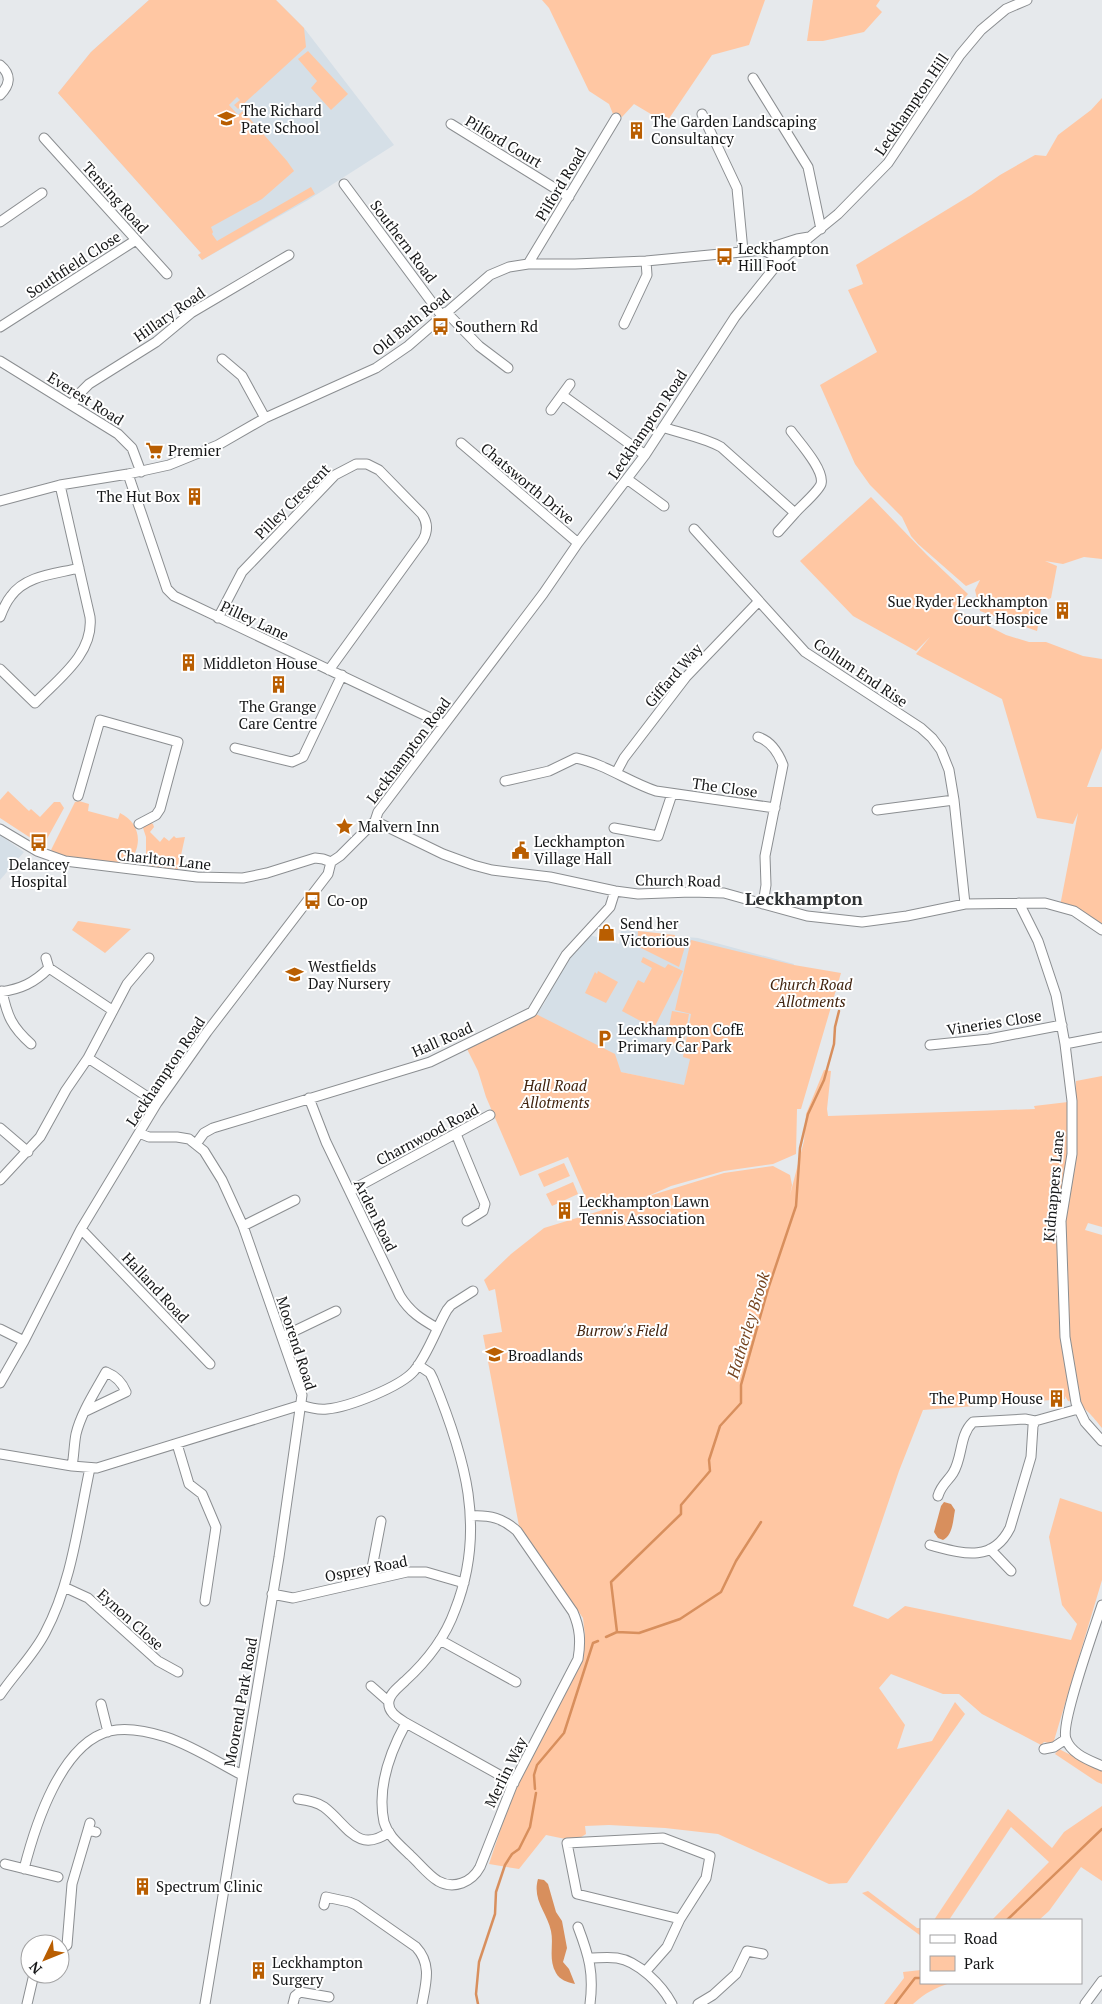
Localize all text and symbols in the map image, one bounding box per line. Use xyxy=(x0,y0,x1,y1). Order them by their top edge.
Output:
street label: Leckhampton Hill xyxy=(869,49,953,159)
place label: The Richard Pate School xyxy=(241,100,322,137)
school or university icon: The Richard Pate School xyxy=(217,109,237,129)
street label: Pilford Court xyxy=(462,110,547,172)
place label: The Garden Landscaping Consultancy xyxy=(651,111,817,148)
building icon: The Garden Landscaping Consultancy xyxy=(627,120,647,140)
street label: Pilford Road xyxy=(530,144,590,224)
street label: Tensing Road xyxy=(79,157,153,237)
street label: Southern Road xyxy=(366,196,442,286)
street label: Southfield Close xyxy=(22,226,124,302)
place label: Leckhampton Hill Foot xyxy=(738,238,829,275)
bus stop icon: Leckhampton Hill Foot xyxy=(714,247,734,267)
street label: Hillary Road xyxy=(129,282,209,346)
street label: Old Bath Road xyxy=(367,284,455,360)
bus stop icon: Southern Rd xyxy=(431,316,451,336)
place label: Southern Rd xyxy=(455,316,538,336)
street label: Leckhampton Road xyxy=(603,365,691,483)
street label: Everest Road xyxy=(44,367,128,429)
street label: Chatsworth Drive xyxy=(477,438,579,528)
supermarket icon: Premier xyxy=(144,440,164,460)
place label: Premier xyxy=(168,440,221,460)
street label: Pilley Crescent xyxy=(250,459,334,543)
place label: The Hut Box xyxy=(97,486,180,506)
building icon: The Hut Box xyxy=(184,486,204,506)
place label: Sue Ryder Leckhampton Court Hospice xyxy=(887,591,1048,628)
street label: Pilley Lane xyxy=(218,595,292,645)
building icon: Sue Ryder Leckhampton Court Hospice xyxy=(1052,600,1072,620)
street label: Collum End Rise xyxy=(810,633,912,711)
street label: Giffard Way xyxy=(640,638,707,711)
building icon: Middleton House xyxy=(179,653,199,673)
place label: Middleton House xyxy=(203,653,318,673)
building icon: The Grange Care Centre xyxy=(268,675,288,695)
street label: Leckhampton Road xyxy=(361,693,455,807)
place label: The Grange Care Centre xyxy=(239,696,317,733)
street label: The Close xyxy=(691,773,759,801)
place icon: Malvern Inn xyxy=(334,816,354,836)
place label: Malvern Inn xyxy=(358,816,439,836)
place label: Leckhampton Village Hall xyxy=(534,831,625,868)
bus stop icon: Delancey Hospital xyxy=(29,833,49,853)
public building icon: Leckhampton Village Hall xyxy=(510,840,530,860)
street label: Charlton Lane xyxy=(116,844,212,874)
place label: Delancey Hospital xyxy=(9,854,70,891)
street label: Church Road xyxy=(635,869,721,891)
district label: Leckhampton xyxy=(745,886,863,910)
bus stop icon: Co-op xyxy=(303,890,323,910)
place label: Co-op xyxy=(327,890,368,910)
place label: Send her Victorious xyxy=(620,913,689,950)
shop icon: Send her Victorious xyxy=(596,922,616,942)
place label: Westfields Day Nursery xyxy=(308,956,391,993)
school or university icon: Westfields Day Nursery xyxy=(284,965,304,985)
park label: Church Road Allotments xyxy=(770,974,853,1011)
street label: Vineries Close xyxy=(945,1005,1043,1039)
street label: Leckhampton Road xyxy=(121,1012,209,1130)
street label: Hall Road xyxy=(408,1017,476,1061)
place label: Leckhampton CofE Primary Car Park xyxy=(618,1019,744,1056)
parking icon: Leckhampton CofE Primary Car Park xyxy=(594,1028,614,1048)
park label: Hall Road Allotments xyxy=(519,1075,590,1112)
street label: Charnwood Road xyxy=(372,1099,482,1169)
street label: Kidnappers Lane xyxy=(1038,1129,1068,1243)
street label: Arden Road xyxy=(350,1176,402,1254)
place label: Leckhampton Lawn Tennis Association xyxy=(579,1191,709,1228)
building icon: Leckhampton Lawn Tennis Association xyxy=(555,1200,575,1220)
street label: Halland Road xyxy=(118,1247,194,1327)
water label: Hatherley Brook xyxy=(721,1269,775,1382)
street label: Moorend Road xyxy=(272,1294,322,1392)
park label: Burrow's Field xyxy=(575,1320,669,1340)
school or university icon: Broadlands xyxy=(484,1345,504,1365)
place label: Broadlands xyxy=(508,1345,583,1365)
place label: The Pump House xyxy=(929,1388,1043,1408)
building icon: The Pump House xyxy=(1047,1388,1067,1408)
street label: Osprey Road xyxy=(323,1550,409,1586)
street label: Eynon Close xyxy=(94,1584,168,1654)
street label: Moorend Park Road xyxy=(219,1636,261,1768)
street label: Merlin Way xyxy=(479,1733,531,1811)
building icon: Spectrum Clinic xyxy=(132,1876,152,1896)
place label: Spectrum Clinic xyxy=(156,1876,263,1896)
legend xyxy=(920,1919,1082,1984)
text: Road xyxy=(964,1928,997,1948)
north arrow xyxy=(20,1934,70,1984)
place label: Leckhampton Surgery xyxy=(272,1952,363,1989)
text: Park xyxy=(964,1953,994,1973)
text: N xyxy=(24,1958,46,1979)
building icon: Leckhampton Surgery xyxy=(248,1961,268,1981)

